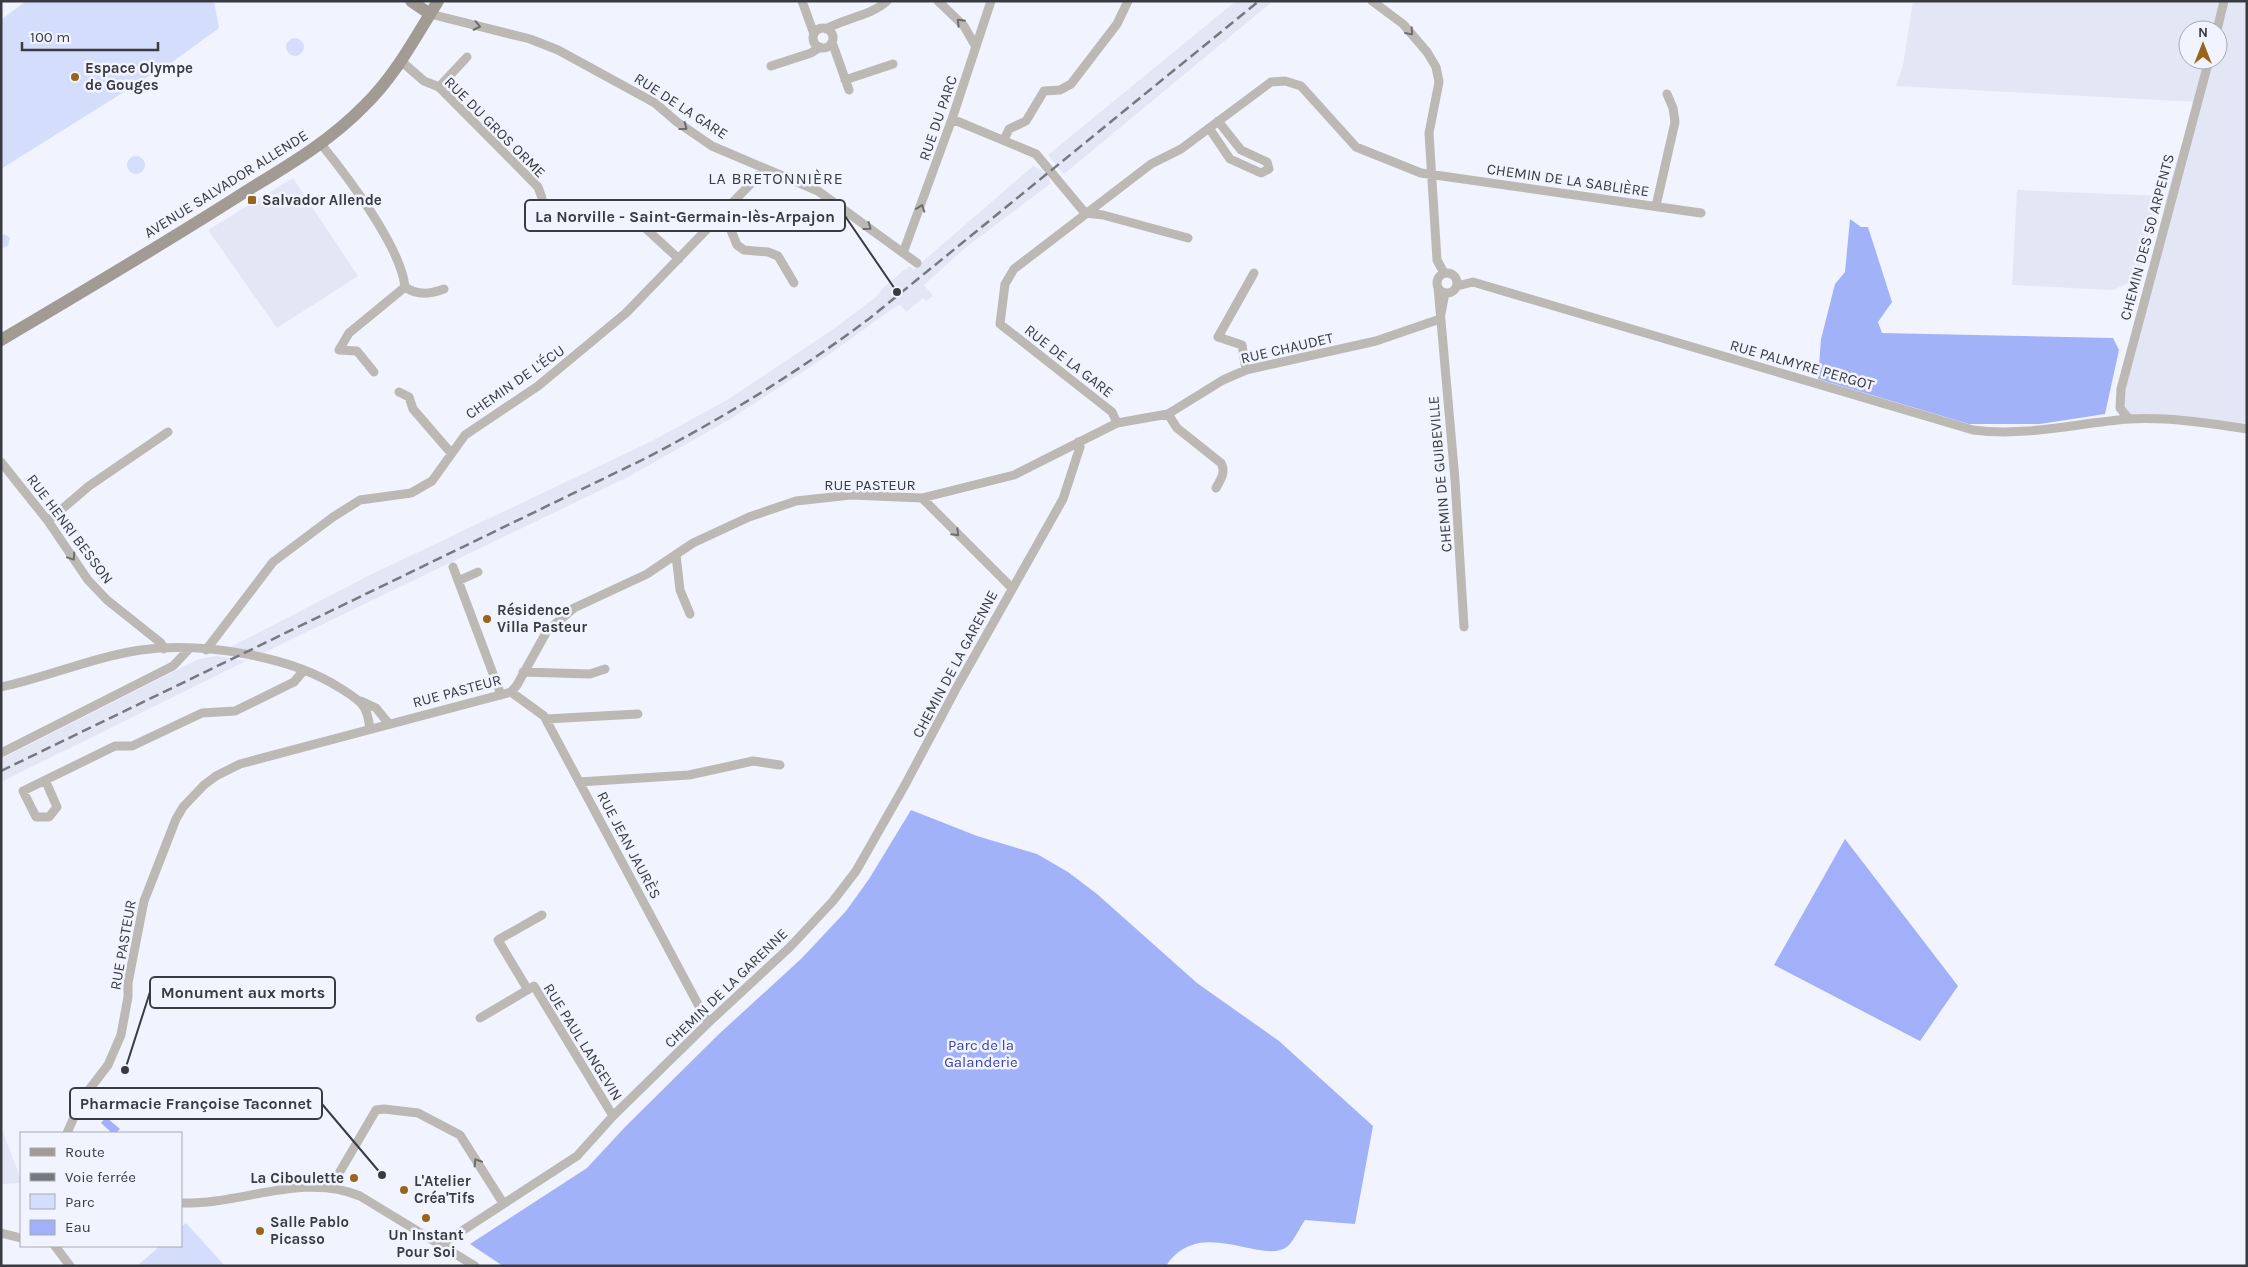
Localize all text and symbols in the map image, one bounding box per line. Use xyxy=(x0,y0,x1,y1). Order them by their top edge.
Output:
one-way arrow xyxy=(957,19,966,28)
scale bar xyxy=(22,20,159,52)
one-way arrow xyxy=(473,20,481,31)
north arrow xyxy=(2178,20,2228,70)
text: N xyxy=(2198,24,2208,41)
one-way arrow xyxy=(1404,26,1413,35)
text: 100 m xyxy=(30,28,70,46)
place label: Espace Olympe de Gouges xyxy=(85,59,193,94)
street label: RUE DE LA GARE xyxy=(631,69,731,143)
marker: Espace Olympe de Gouges xyxy=(69,71,81,83)
street label: RUE DU GROS ORME xyxy=(441,73,549,181)
street label: RUE DU PARC xyxy=(915,73,961,163)
one-way arrow xyxy=(678,121,687,129)
street label: AVENUE SALVADOR ALLENDE xyxy=(141,126,311,242)
street label: CHEMIN DES 50 ARPENTS xyxy=(2116,152,2178,322)
street label: CHEMIN DE LA SABLIÈRE xyxy=(1486,160,1650,200)
district label: LA BRETONNIÈRE xyxy=(708,169,844,188)
place label: Salvador Allende xyxy=(262,191,382,209)
marker: Salvador Allende xyxy=(246,194,258,206)
callout: La Norville - Saint-Germain-lès-Arpajon xyxy=(525,200,845,231)
one-way arrow xyxy=(915,205,925,213)
text: La Norville - Saint-Germain-lès-Arpajon xyxy=(535,207,835,226)
one-way arrow xyxy=(862,222,871,230)
street label: RUE DE LA GARE xyxy=(1021,321,1117,401)
street label: RUE CHAUDET xyxy=(1239,328,1336,367)
street label: RUE PALMYRE PERGOT xyxy=(1728,336,1877,394)
street label: CHEMIN DE L'ÉCU xyxy=(462,341,568,423)
street label: CHEMIN DE GUIBEVILLE xyxy=(1424,395,1456,553)
street label: RUE HENRI BESSON xyxy=(23,471,117,587)
street label: RUE PASTEUR xyxy=(824,476,916,494)
one-way arrow xyxy=(950,527,959,536)
one-way arrow xyxy=(66,551,75,561)
street label: CHEMIN DE LA GARENNE xyxy=(908,587,1002,741)
place label: Résidence Villa Pasteur xyxy=(497,601,587,636)
marker: Résidence Villa Pasteur xyxy=(481,613,493,625)
street label: RUE PASTEUR xyxy=(411,670,503,712)
street label: RUE JEAN JAURÈS xyxy=(593,788,665,902)
street label: RUE PASTEUR xyxy=(106,898,140,992)
street label: CHEMIN DE LA GARENNE xyxy=(661,924,791,1052)
callout: Monument aux morts xyxy=(150,977,335,1008)
street label: RUE PAUL LANGEVIN xyxy=(540,980,626,1104)
text: Monument aux morts xyxy=(161,983,325,1002)
park label: Parc de la Galanderie xyxy=(944,1036,1018,1071)
callout: Pharmacie Françoise Taconnet xyxy=(70,1088,322,1119)
text: Pharmacie Françoise Taconnet xyxy=(80,1094,312,1113)
legend xyxy=(20,1132,182,1247)
text: Route xyxy=(65,1143,105,1161)
one-way arrow xyxy=(474,1158,483,1167)
text: Voie ferrée xyxy=(65,1168,136,1186)
place label: La Ciboulette xyxy=(250,1169,344,1187)
marker: La Ciboulette xyxy=(348,1172,360,1184)
place label: L'Atelier Créa'Tifs xyxy=(414,1172,475,1207)
marker: L'Atelier Créa'Tifs xyxy=(398,1184,410,1196)
text: Parc xyxy=(65,1193,95,1211)
marker: Un Instant Pour Soi xyxy=(420,1212,432,1224)
place label: Salle Pablo Picasso xyxy=(270,1213,349,1248)
text: Eau xyxy=(65,1218,91,1236)
marker: Salle Pablo Picasso xyxy=(254,1225,266,1237)
place label: Un Instant Pour Soi xyxy=(388,1226,464,1261)

